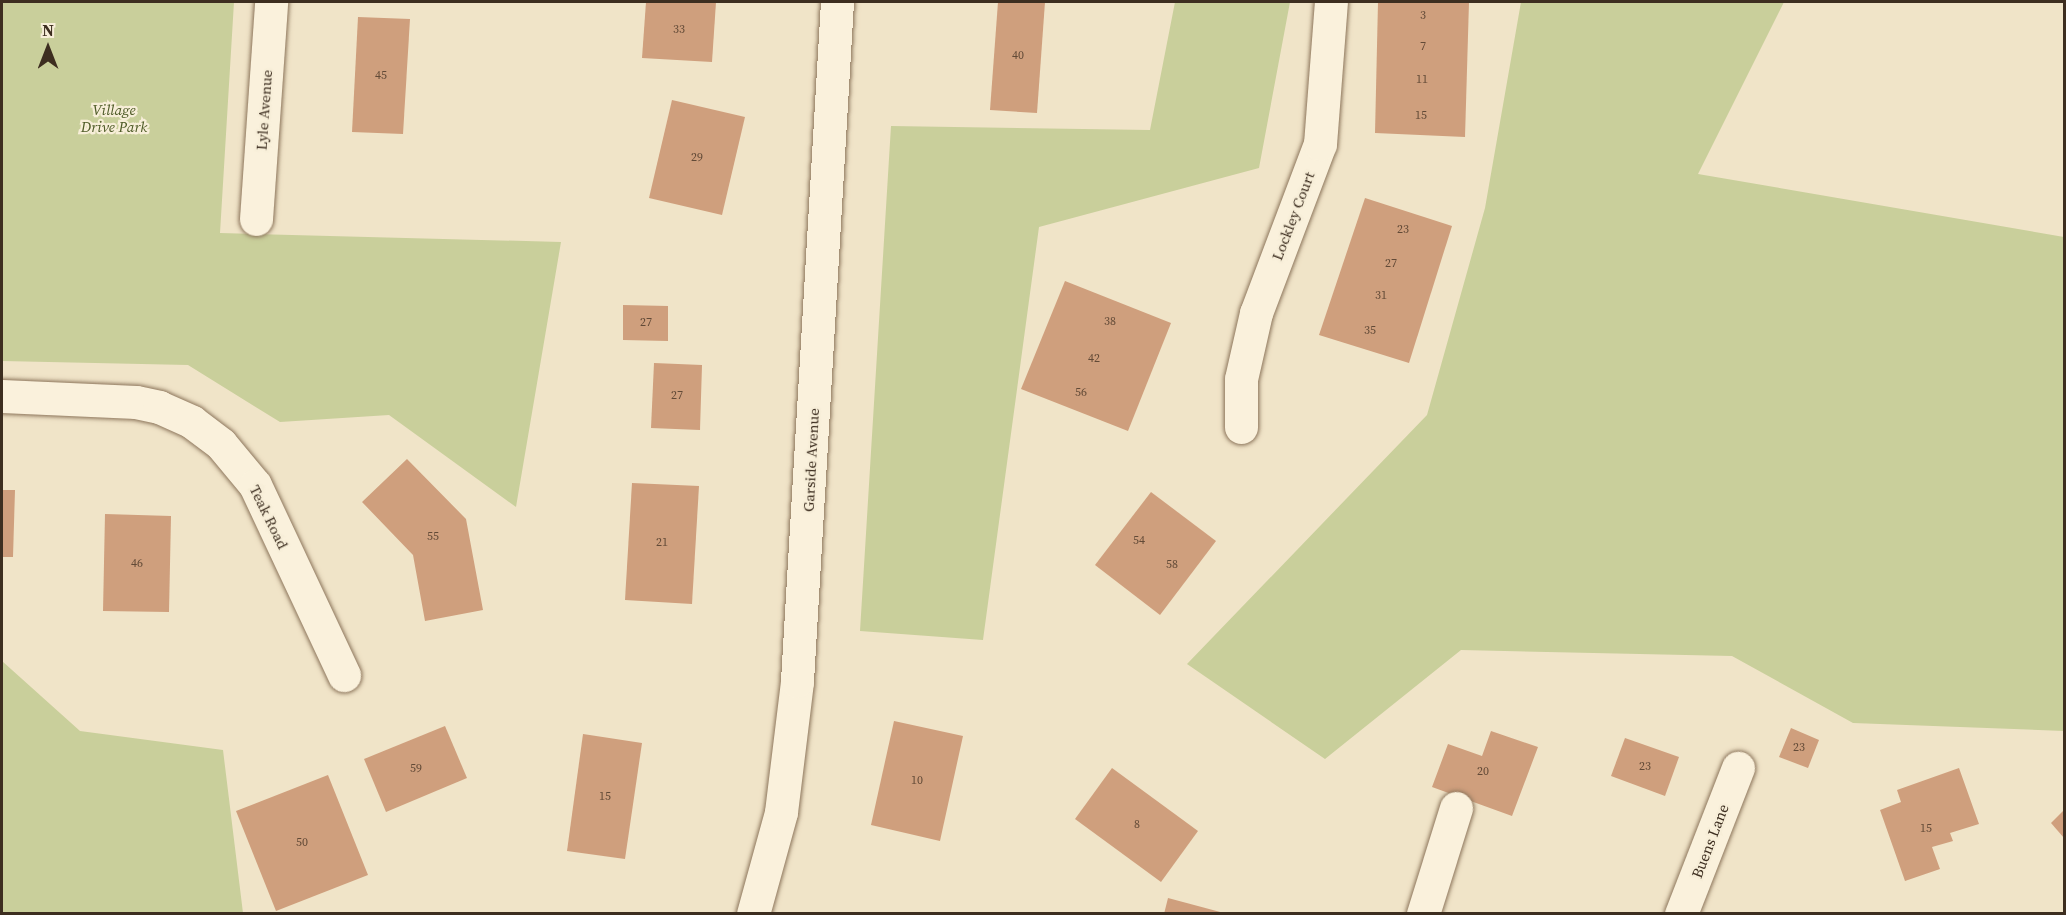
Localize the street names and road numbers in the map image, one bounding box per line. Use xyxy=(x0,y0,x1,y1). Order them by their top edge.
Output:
street label: Lyle Avenue xyxy=(252,69,276,151)
street label: Lockley Court xyxy=(1268,169,1318,263)
street label: Garside Avenue xyxy=(799,408,823,512)
street label: Teak Road xyxy=(246,482,292,552)
street label: Buens Lane xyxy=(1688,801,1732,881)

